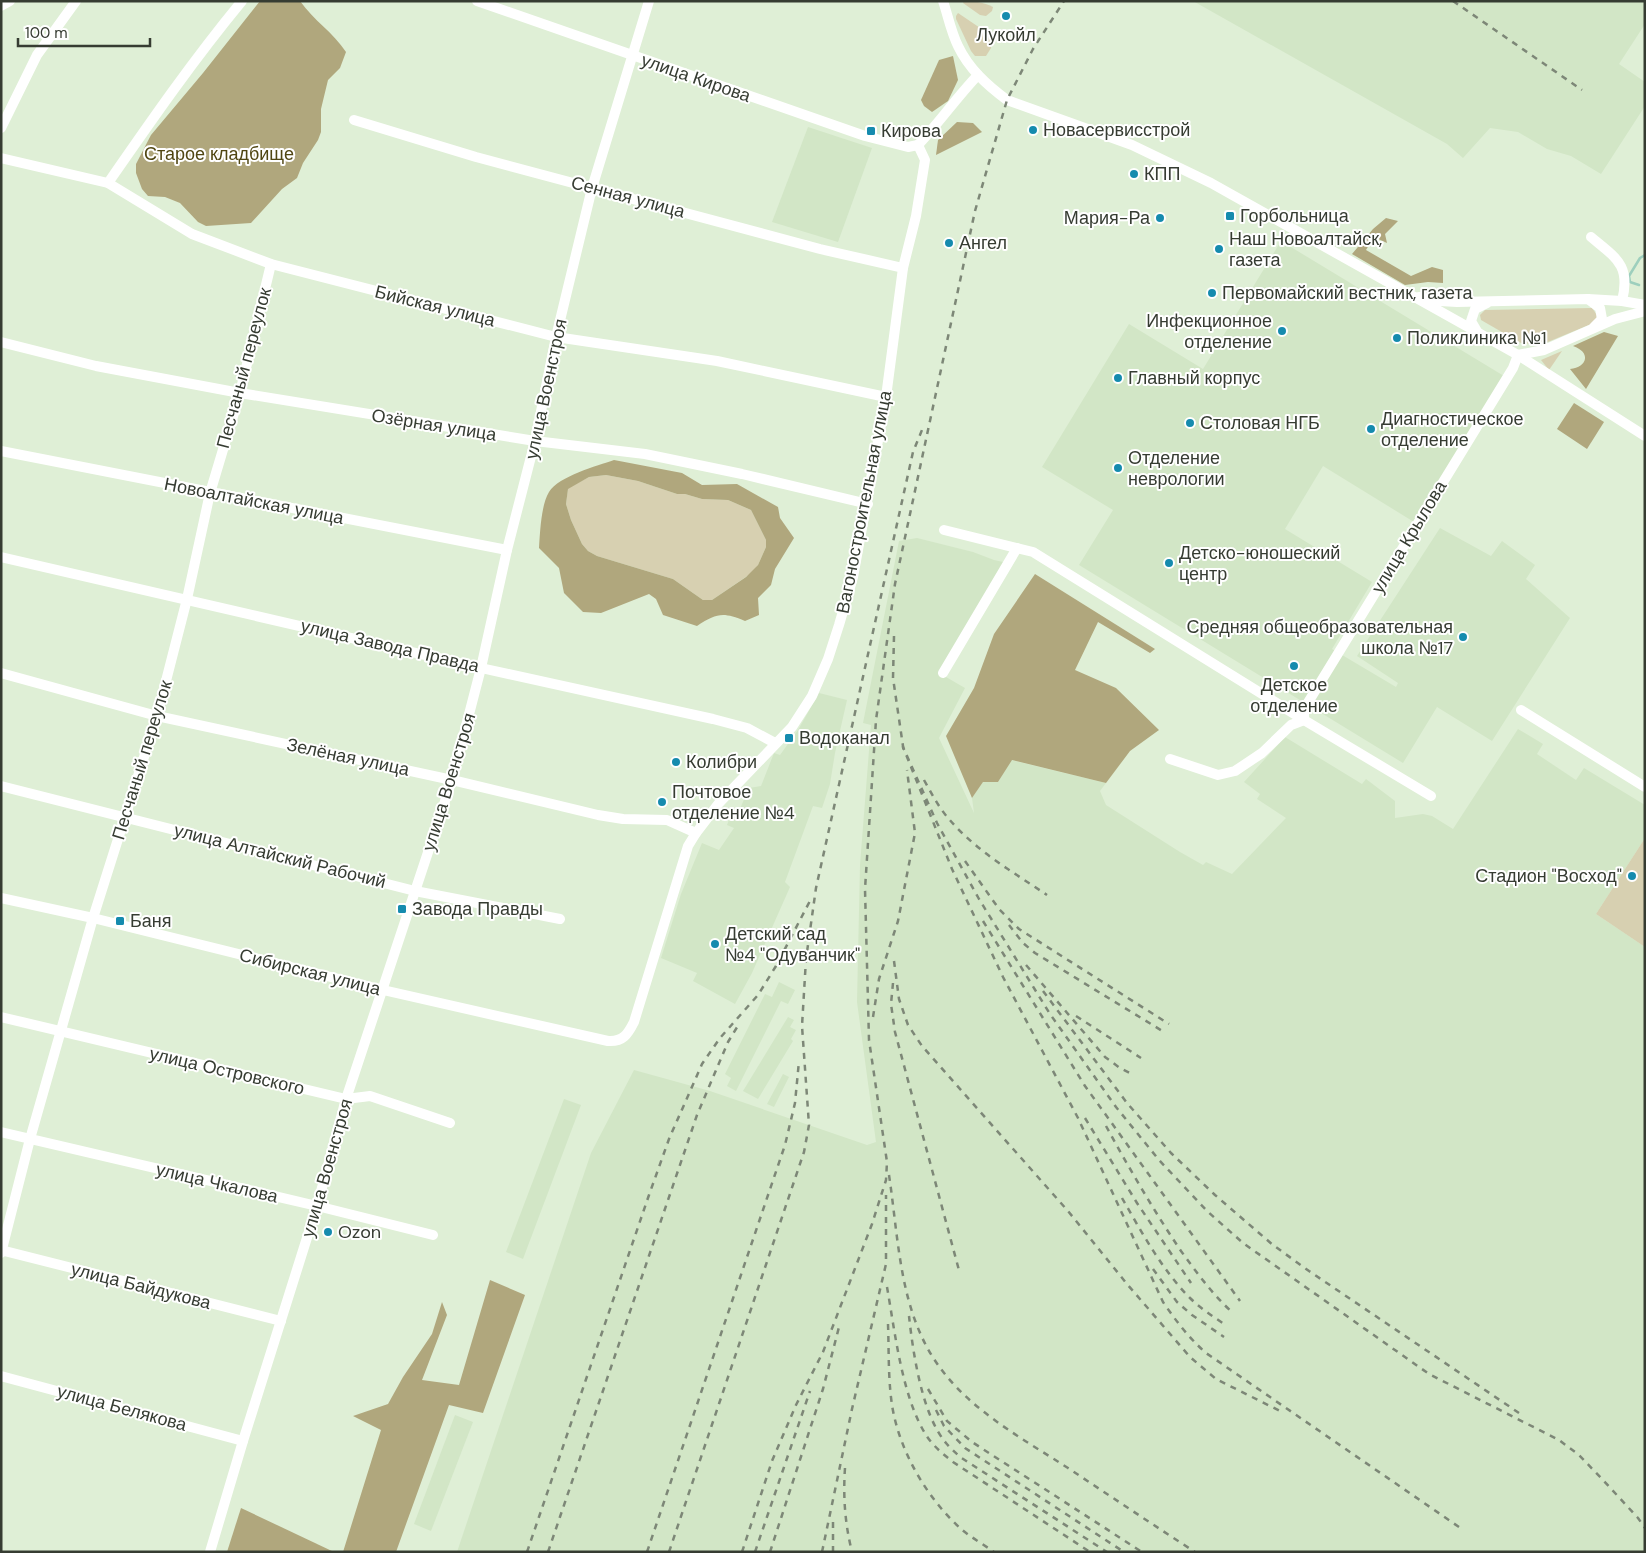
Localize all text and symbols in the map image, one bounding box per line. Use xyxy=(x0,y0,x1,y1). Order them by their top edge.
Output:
marker: Лукойл xyxy=(1000,10,1012,22)
scale bar xyxy=(18,15,150,47)
text: 100 m xyxy=(25,23,68,43)
place label: Лукойл xyxy=(976,23,1036,47)
street label: улица Кирова xyxy=(638,48,755,108)
place label: Новасервисстрой xyxy=(1043,118,1190,142)
place label: Кирова xyxy=(881,119,942,143)
marker: Новасервисстрой xyxy=(1027,124,1039,136)
marker: Кирова xyxy=(865,125,877,137)
park label: Старое кладбище xyxy=(144,142,294,166)
place label: КПП xyxy=(1144,162,1180,186)
marker: КПП xyxy=(1128,168,1140,180)
street label: Сенная улица xyxy=(568,170,689,224)
place label: Горбольница xyxy=(1240,204,1350,228)
place label: Мария-Ра xyxy=(1064,206,1151,230)
marker: Горбольница xyxy=(1224,210,1236,222)
marker: Мария-Ра xyxy=(1154,212,1166,224)
place label: Наш Новоалтайск, газета xyxy=(1229,227,1382,272)
place label: Ангел xyxy=(959,231,1007,255)
marker: Ангел xyxy=(943,237,955,249)
marker: Наш Новоалтайск, газета xyxy=(1213,243,1225,255)
street label: Бийская улица xyxy=(372,279,499,333)
place label: Первомайский вестник, газета xyxy=(1222,281,1474,305)
street label: Песчаный переулок xyxy=(211,285,277,451)
marker: Первомайский вестник, газета xyxy=(1206,287,1218,299)
place label: Инфекционное отделение xyxy=(1146,309,1272,354)
street label: улица Военстроя xyxy=(519,316,573,462)
marker: Инфекционное отделение xyxy=(1276,325,1288,337)
place label: Поликлиника №1 xyxy=(1407,326,1547,350)
marker: Поликлиника №1 xyxy=(1391,332,1403,344)
place label: Главный корпус xyxy=(1128,366,1260,390)
marker: Главный корпус xyxy=(1112,372,1124,384)
street label: Вагоностроительная улица xyxy=(831,387,898,616)
street label: Озёрная улица xyxy=(370,403,499,447)
place label: Диагностическое отделение xyxy=(1381,407,1524,452)
place label: Столовая НГБ xyxy=(1200,411,1320,435)
marker: Столовая НГБ xyxy=(1184,417,1196,429)
marker: Диагностическое отделение xyxy=(1365,423,1377,435)
place label: Отделение неврологии xyxy=(1128,446,1225,491)
marker: Отделение неврологии xyxy=(1112,462,1124,474)
street label: Новоалтайская улица xyxy=(162,472,347,530)
street label: улица Крылова xyxy=(1366,475,1453,598)
place label: Детско-юношеский центр xyxy=(1179,541,1340,586)
marker: Детско-юношеский центр xyxy=(1163,557,1175,569)
street label: улица Завода Правда xyxy=(299,614,482,678)
place label: Средняя общеобразовательная школа №17 xyxy=(1187,615,1453,660)
marker: Средняя общеобразовательная школа №17 xyxy=(1457,631,1469,643)
marker: Детское отделение xyxy=(1288,660,1300,672)
place label: Детское отделение xyxy=(1250,673,1338,718)
street label: Песчаный переулок xyxy=(106,677,178,843)
street label: улица Военстроя xyxy=(417,710,481,854)
place label: Водоканал xyxy=(799,726,890,750)
street label: Зелёная улица xyxy=(284,732,412,782)
marker: Водоканал xyxy=(783,732,795,744)
place label: Колибри xyxy=(686,750,757,774)
marker: Колибри xyxy=(670,756,682,768)
place label: Почтовое отделение №4 xyxy=(672,780,795,825)
marker: Почтовое отделение №4 xyxy=(656,796,668,808)
street label: улица Алтайский Рабочий xyxy=(172,818,388,894)
place label: Стадион "Восход" xyxy=(1475,864,1622,888)
marker: Стадион "Восход" xyxy=(1626,870,1638,882)
place label: Завода Правды xyxy=(412,897,543,921)
marker: Завода Правды xyxy=(396,903,408,915)
place label: Баня xyxy=(130,909,172,933)
marker: Баня xyxy=(114,915,126,927)
place label: Детский сад №4 "Одуванчик" xyxy=(725,922,860,967)
marker: Детский сад №4 "Одуванчик" xyxy=(709,938,721,950)
street label: Сибирская улица xyxy=(237,943,384,1001)
street label: улица Островского xyxy=(147,1042,307,1100)
street label: улица Военстроя xyxy=(296,1096,358,1240)
street label: улица Чкалова xyxy=(154,1157,281,1209)
place label: Ozon xyxy=(338,1220,381,1244)
marker: Ozon xyxy=(322,1226,334,1238)
street label: улица Байдукова xyxy=(69,1257,214,1315)
street label: улица Белякова xyxy=(55,1379,190,1437)

